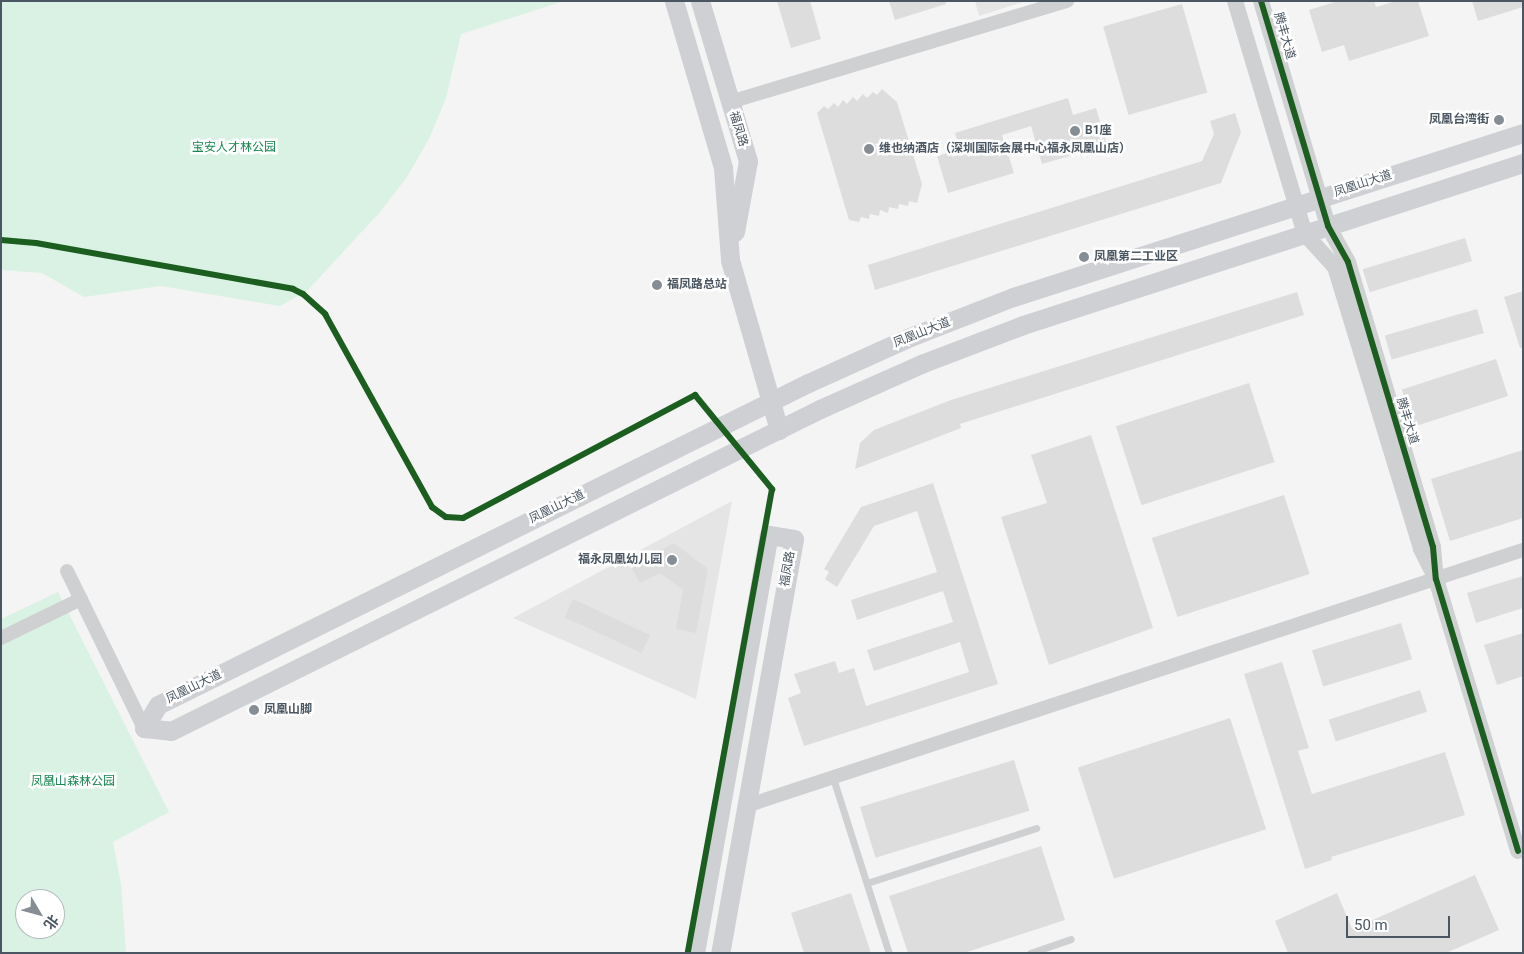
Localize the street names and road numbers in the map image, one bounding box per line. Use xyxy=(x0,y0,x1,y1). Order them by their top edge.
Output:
street label: 腾丰大道 xyxy=(1270,11,1298,61)
street label: 福凤路 xyxy=(726,110,750,148)
street label: 凤凰山大道 xyxy=(1332,168,1394,200)
street label: 凤凰山大道 xyxy=(891,315,953,351)
street label: 腾丰大道 xyxy=(1393,396,1421,446)
street label: 凤凰山大道 xyxy=(527,487,587,527)
street label: 福凤路 xyxy=(778,550,798,588)
street label: 凤凰山大道 xyxy=(164,667,224,707)

